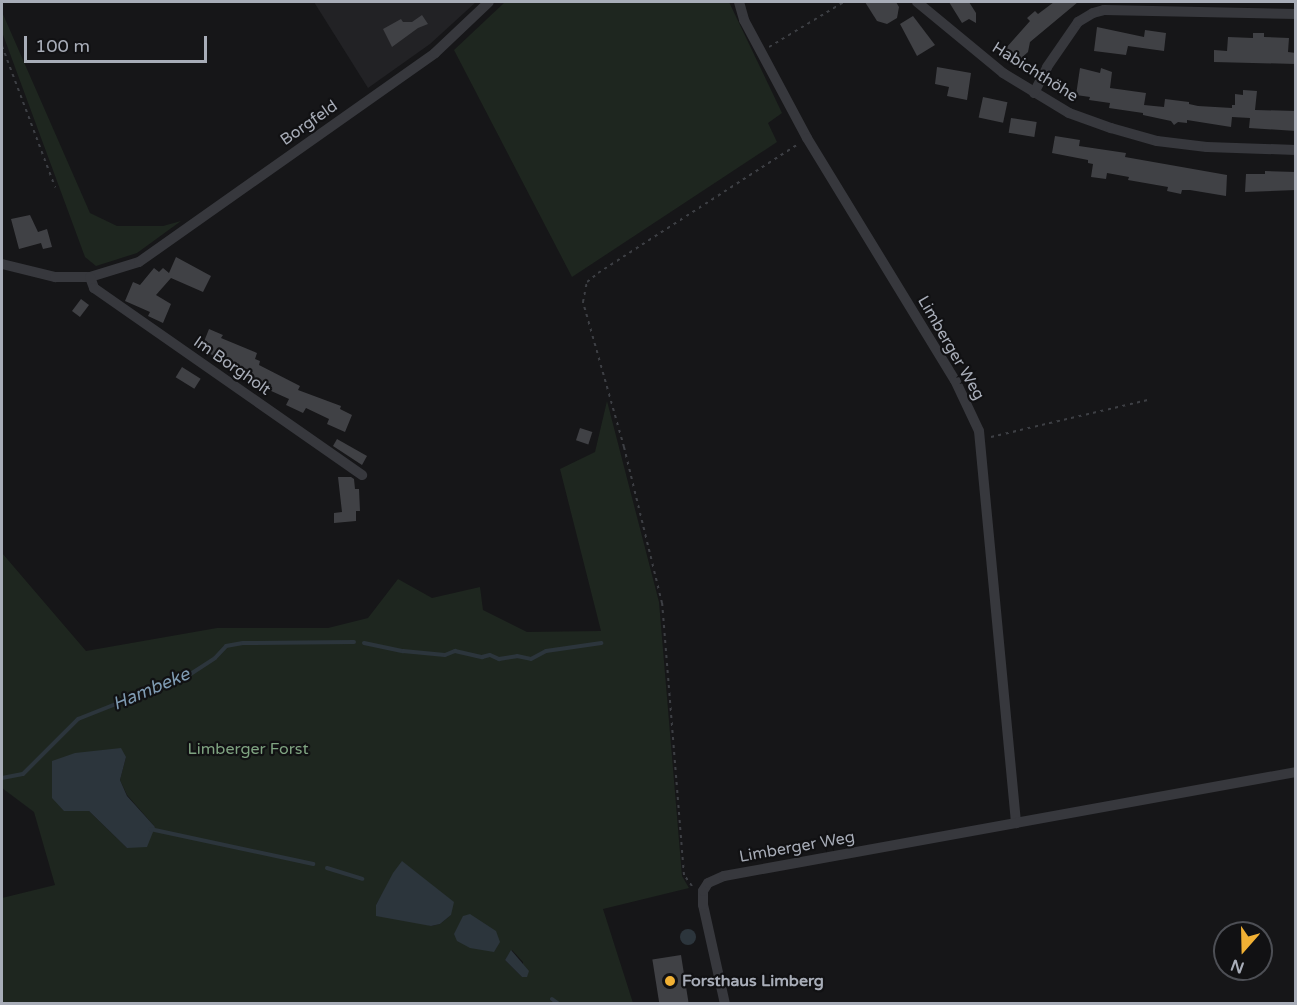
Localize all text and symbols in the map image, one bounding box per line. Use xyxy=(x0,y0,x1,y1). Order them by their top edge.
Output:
scale bar xyxy=(27,24,210,62)
text: 100 m xyxy=(35,35,90,57)
street label: Habichthöhe xyxy=(989,38,1081,106)
street label: Borgfeld xyxy=(277,96,341,150)
street label: Limberger Weg xyxy=(913,293,989,403)
street label: Im Borgholt xyxy=(190,332,274,400)
water label: Hambeke xyxy=(109,663,193,715)
park label: Limberger Forst xyxy=(187,739,309,759)
street label: Limberger Weg xyxy=(738,827,856,867)
north arrow xyxy=(1213,921,1273,981)
text: N xyxy=(1228,954,1247,978)
place label: Forsthaus Limberg xyxy=(682,971,824,991)
marker: Forsthaus Limberg xyxy=(663,974,677,988)

